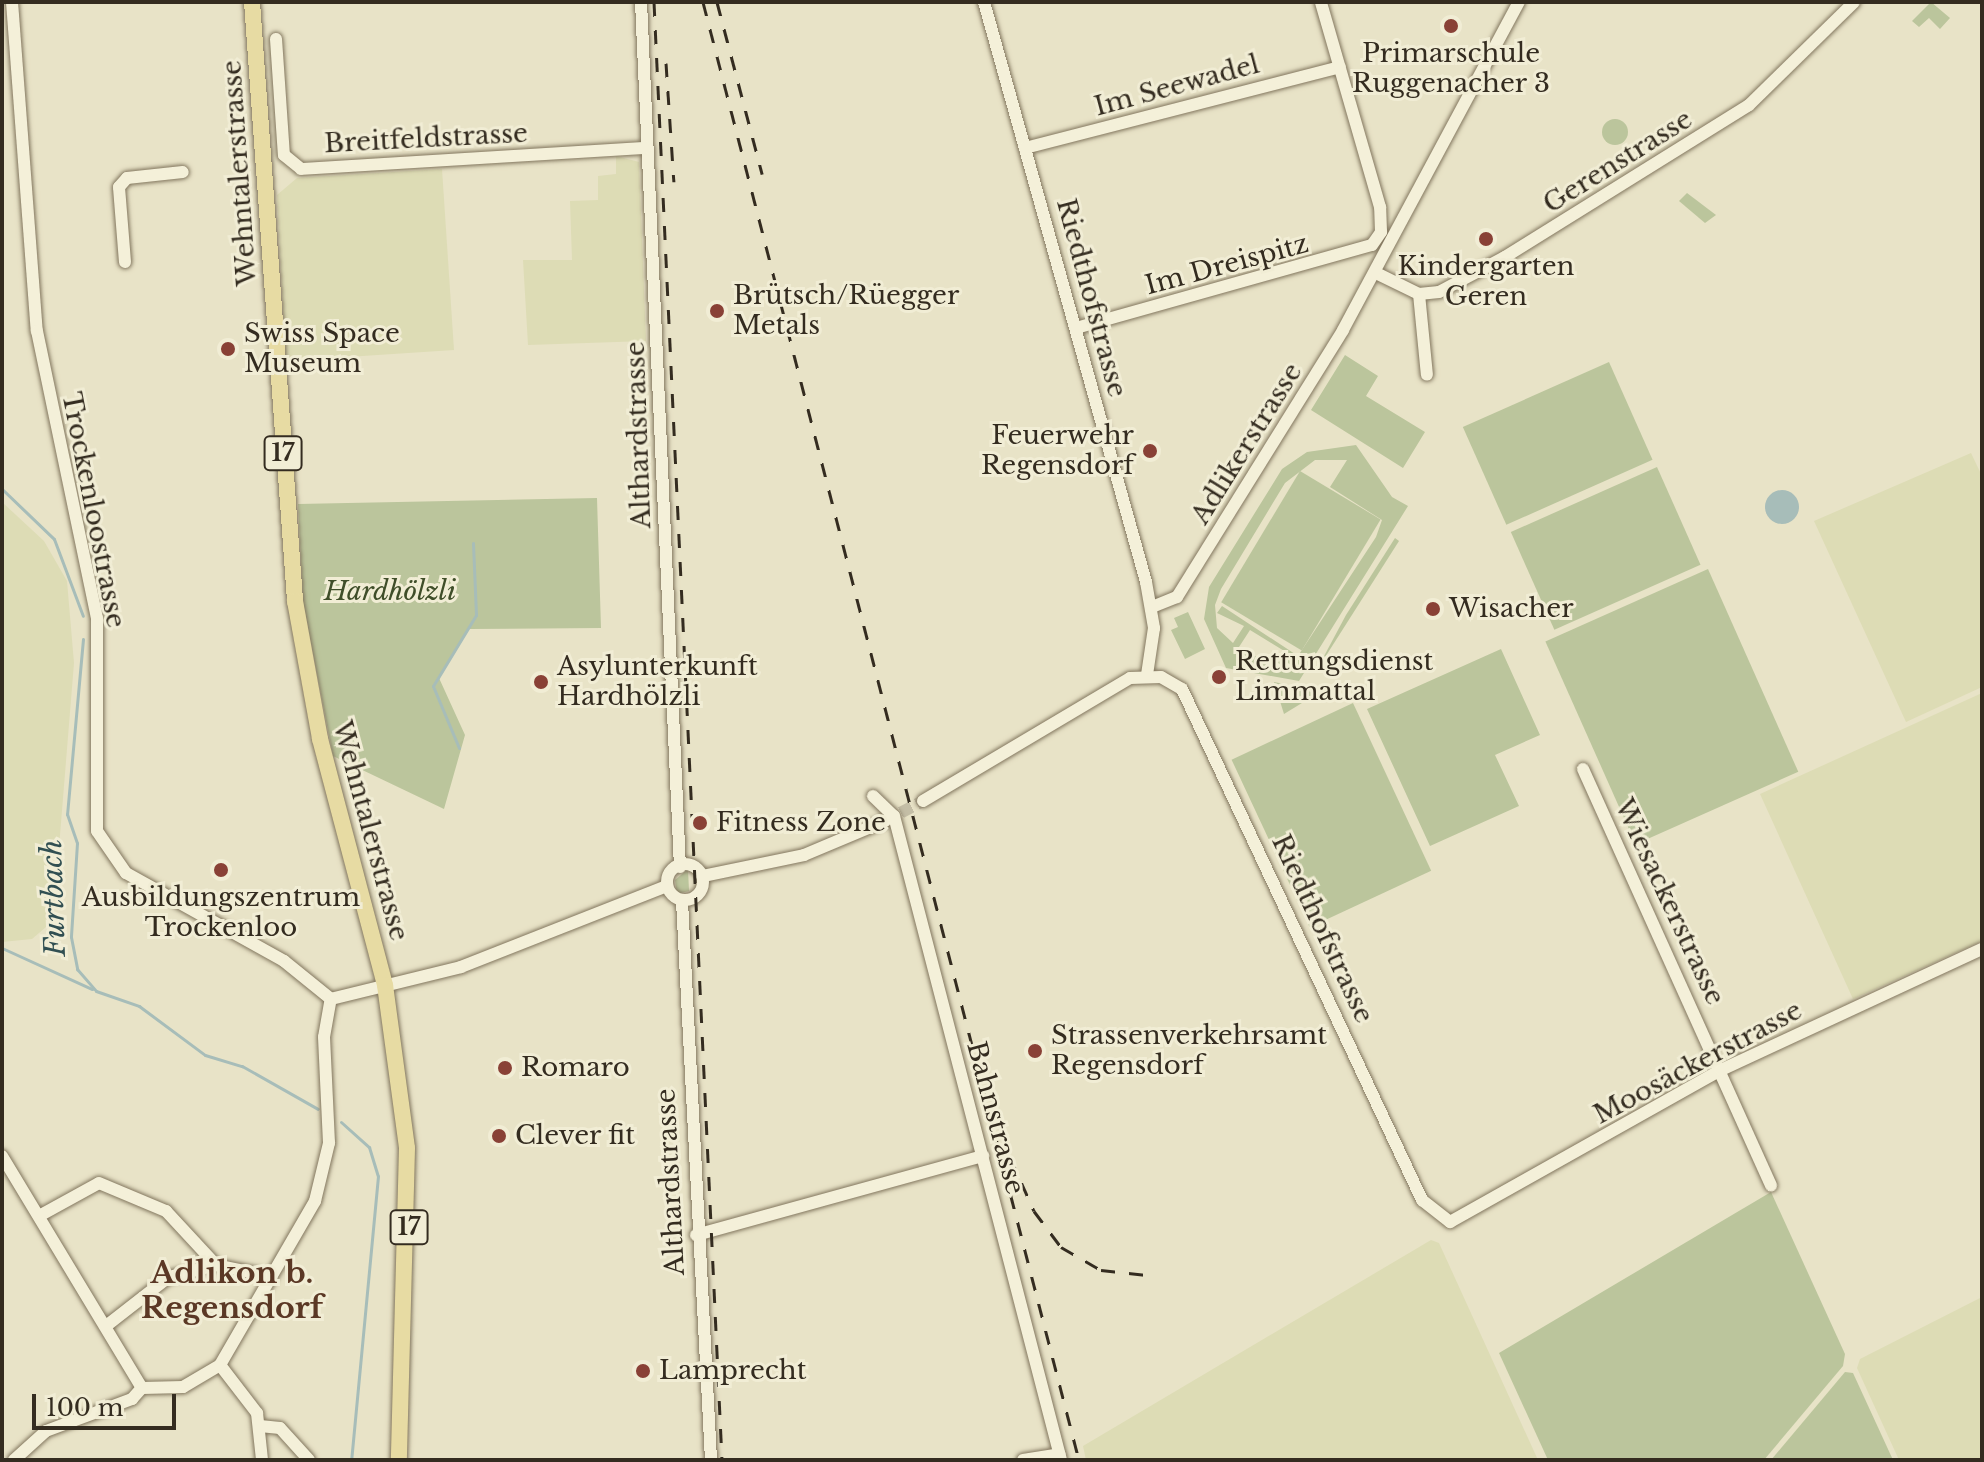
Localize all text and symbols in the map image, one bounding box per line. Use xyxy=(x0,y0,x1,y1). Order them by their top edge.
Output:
marker: Primarschule Ruggenacher 3 xyxy=(1442,17,1460,35)
place label: Primarschule Ruggenacher 3 xyxy=(1352,38,1550,100)
street label: Im Seewadel xyxy=(1091,49,1263,123)
street label: Wehntalerstrasse xyxy=(217,59,263,287)
street label: Gerenstrasse xyxy=(1538,104,1698,220)
street label: Breitfeldstrasse xyxy=(323,118,529,160)
street label: Riedthofstrasse xyxy=(1050,195,1132,401)
street label: Im Dreispitz xyxy=(1142,228,1312,302)
marker: Kindergarten Geren xyxy=(1477,230,1495,248)
place label: Kindergarten Geren xyxy=(1398,251,1574,312)
place label: Brütsch/Rüegger Metals xyxy=(733,280,959,342)
marker: Brütsch/Rüegger Metals xyxy=(708,302,726,320)
place label: Swiss Space Museum xyxy=(244,318,400,380)
marker: Swiss Space Museum xyxy=(219,340,237,358)
street label: Althardstrasse xyxy=(620,341,658,529)
street label: Adlikerstrasse xyxy=(1185,358,1309,530)
street label: Trockenloostrasse xyxy=(55,390,131,630)
place label: Feuerwehr Regensdorf xyxy=(981,420,1134,482)
road number: 17 xyxy=(263,433,303,473)
marker: Feuerwehr Regensdorf xyxy=(1141,442,1159,460)
park label: Hardhölzli xyxy=(324,576,456,608)
place label: Wisacher xyxy=(1449,593,1574,625)
marker: Wisacher xyxy=(1424,600,1442,618)
place label: Rettungsdienst Limmattal xyxy=(1235,646,1433,708)
place label: Asylunterkunft Hardhölzli xyxy=(557,651,758,712)
marker: Rettungsdienst Limmattal xyxy=(1210,668,1228,686)
marker: Asylunterkunft Hardhölzli xyxy=(532,673,550,691)
street label: Wehntalerstrasse xyxy=(326,718,414,944)
street label: Wiesackerstrasse xyxy=(1608,794,1730,1010)
place label: Fitness Zone xyxy=(716,807,886,839)
marker: Fitness Zone xyxy=(691,814,709,832)
street label: Riedthofstrasse xyxy=(1265,830,1379,1028)
water label: Furtbach xyxy=(35,839,73,957)
marker: Ausbildungszentrum Trockenloo xyxy=(212,861,230,879)
place label: Ausbildungszentrum Trockenloo xyxy=(82,882,360,944)
street label: Moosäckerstrasse xyxy=(1589,995,1807,1131)
place label: Strassenverkehrsamt Regensdorf xyxy=(1051,1020,1327,1082)
street label: Bahnstrasse xyxy=(960,1038,1030,1198)
marker: Strassenverkehrsamt Regensdorf xyxy=(1026,1042,1044,1060)
place label: Romaro xyxy=(521,1052,630,1084)
marker: Romaro xyxy=(496,1059,514,1077)
street label: Althardstrasse xyxy=(651,1088,691,1276)
place label: Clever fit xyxy=(515,1120,636,1152)
marker: Clever fit xyxy=(490,1127,508,1145)
road number: 17 xyxy=(389,1207,429,1247)
district label: Adlikon b. Regensdorf xyxy=(141,1255,323,1326)
place label: Lamprecht xyxy=(659,1355,807,1387)
marker: Lamprecht xyxy=(634,1362,652,1380)
scale bar xyxy=(36,1378,180,1428)
text: 100 m xyxy=(46,1393,124,1422)

